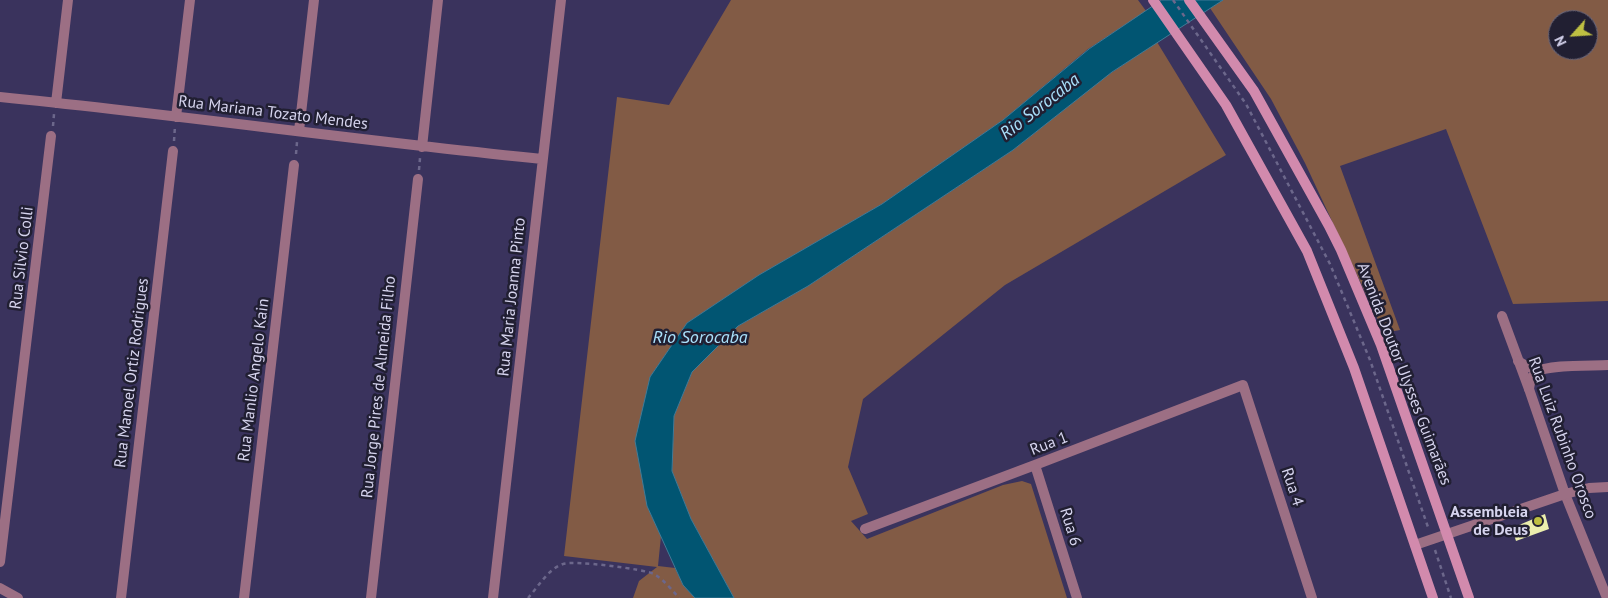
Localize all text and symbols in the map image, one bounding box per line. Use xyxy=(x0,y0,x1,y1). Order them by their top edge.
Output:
north arrow xyxy=(1548,10,1598,60)
text: N xyxy=(1550,33,1571,49)
water label: Rio Sorocaba xyxy=(996,69,1084,145)
street label: Rua Mariana Tozato Mendes xyxy=(177,92,369,134)
street label: Rua Silvio Colli xyxy=(6,206,38,310)
street label: Rua Maria Joanna Pinto xyxy=(494,217,530,377)
street label: Avenida Doutor Ulysses Guimarães xyxy=(1353,260,1455,488)
street label: Rua Jorge Pires de Almeida Filho xyxy=(358,275,400,499)
street label: Rua Manoel Ortiz Rodrigues xyxy=(111,277,153,469)
street label: Rua Manlio Angelo Kain xyxy=(234,297,274,463)
water label: Rio Sorocaba xyxy=(652,327,748,349)
street label: Rua Luiz Rubinho Orosco xyxy=(1524,354,1600,522)
street label: Rua 1 xyxy=(1027,428,1071,460)
street label: Rua 4 xyxy=(1277,466,1307,508)
place label: Assembleia de Deus xyxy=(1450,502,1528,540)
street label: Rua 6 xyxy=(1055,506,1085,548)
marker: Assembleia de Deus xyxy=(1532,515,1544,527)

